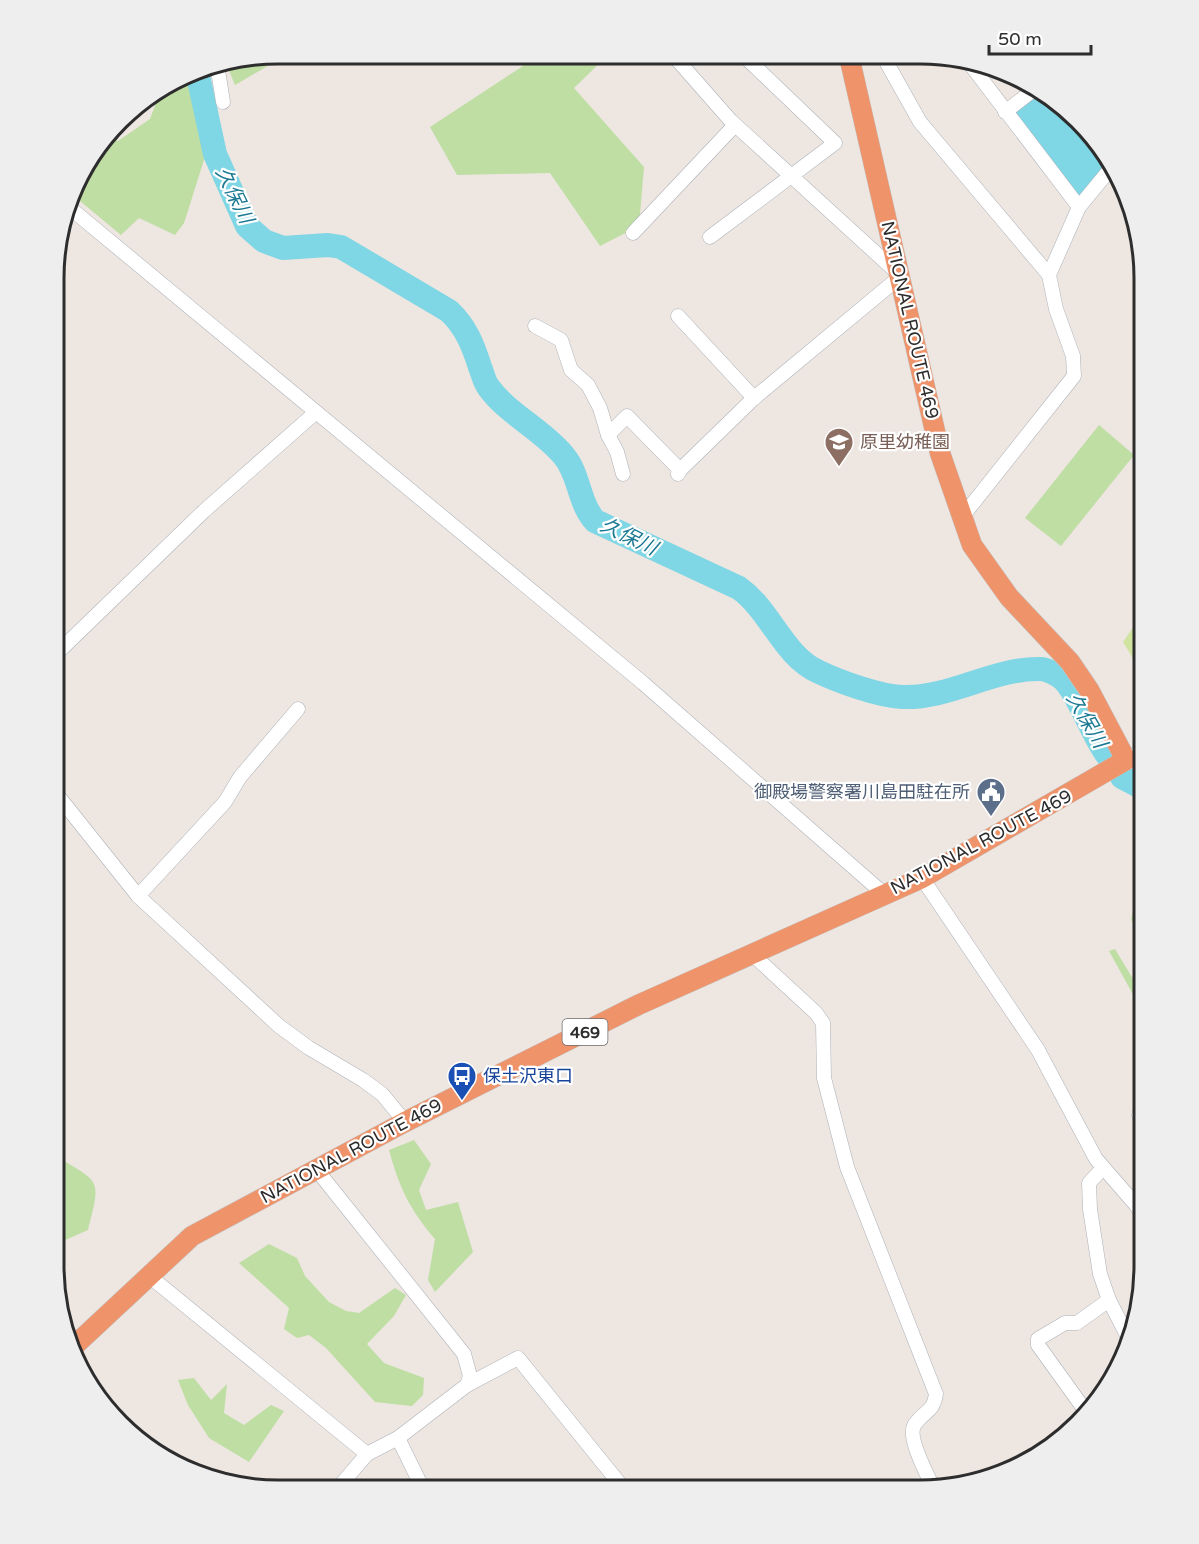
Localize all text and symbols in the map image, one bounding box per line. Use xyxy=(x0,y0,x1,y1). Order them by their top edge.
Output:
scale bar xyxy=(989,18,1091,56)
text: 50 m xyxy=(998,28,1042,50)
water label: 久保川 xyxy=(210,163,259,229)
street label: NATIONAL ROUTE 469 xyxy=(877,219,943,421)
school or university icon: 原里幼稚園 xyxy=(823,426,855,468)
place label: 原里幼稚園 xyxy=(860,431,950,453)
water label: 久保川 xyxy=(596,513,663,562)
water label: 久保川 xyxy=(1061,689,1113,754)
public building icon: 御殿場警察署川島田駐在所 xyxy=(975,776,1007,818)
place label: 御殿場警察署川島田駐在所 xyxy=(754,781,970,803)
street label: NATIONAL ROUTE 469 xyxy=(886,785,1076,899)
road number: 469 xyxy=(562,1019,608,1045)
bus stop icon: 保土沢東口 xyxy=(446,1060,478,1102)
place label: 保土沢東口 xyxy=(483,1065,573,1087)
street label: NATIONAL ROUTE 469 xyxy=(256,1094,446,1208)

